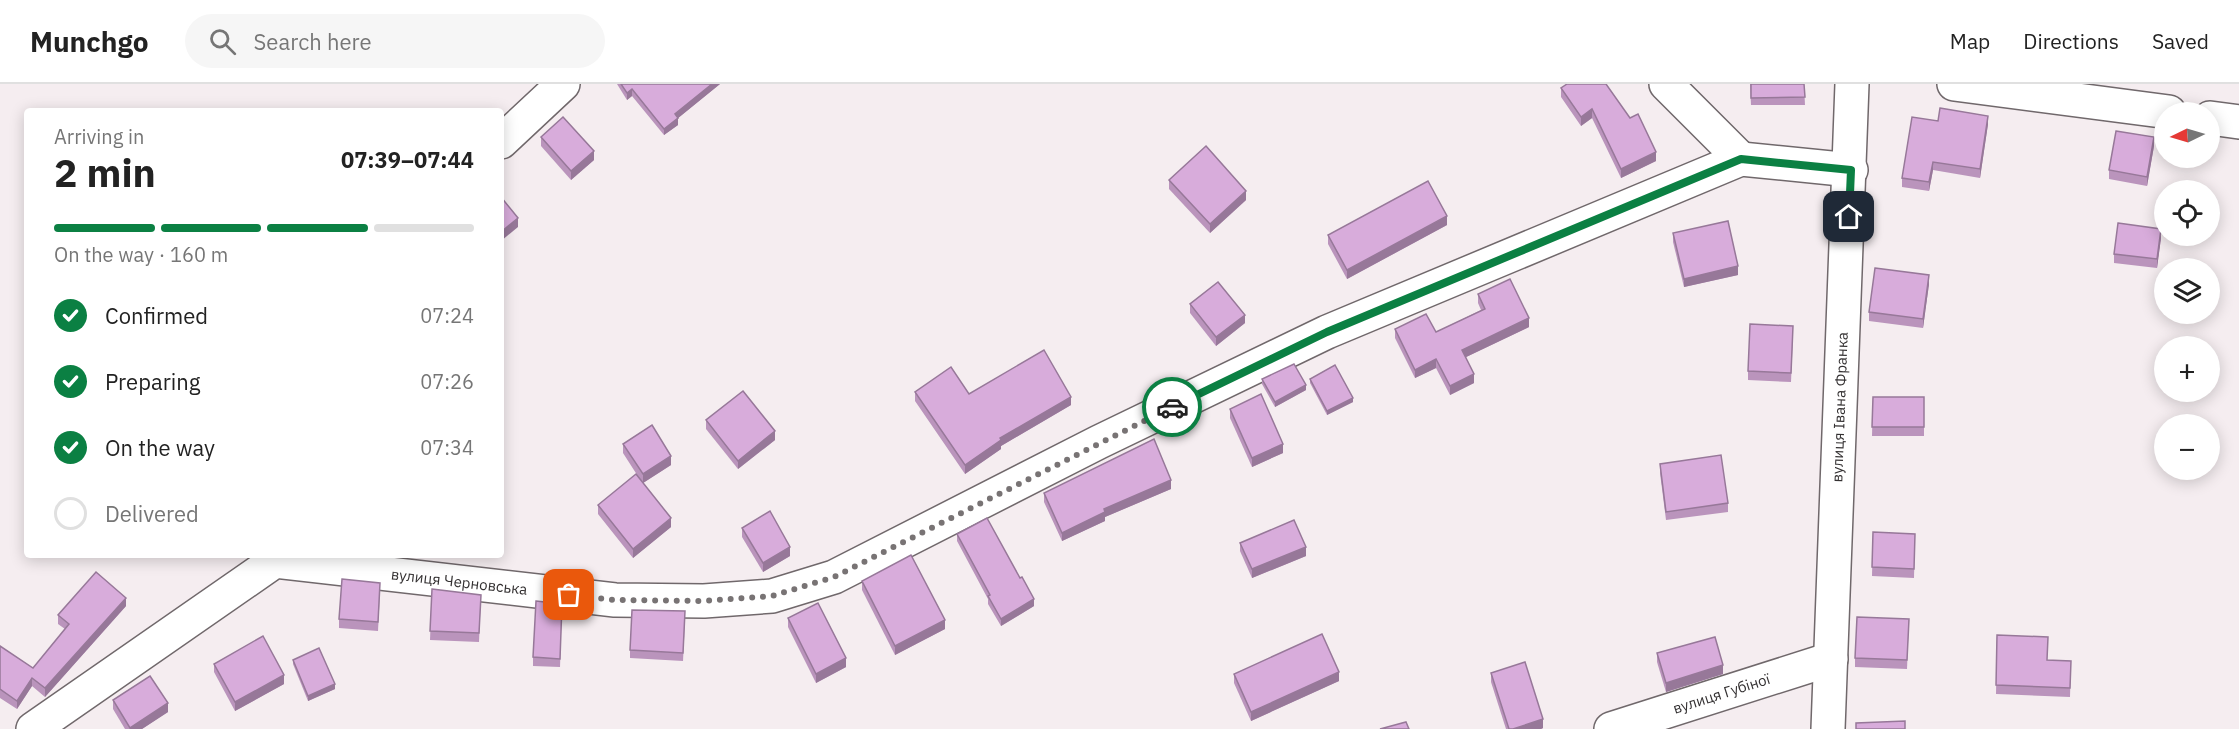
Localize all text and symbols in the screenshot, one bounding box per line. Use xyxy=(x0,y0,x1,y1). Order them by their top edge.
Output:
search box xyxy=(185,14,605,68)
text: Munchgo xyxy=(30,23,149,60)
icon: search xyxy=(206,25,239,58)
text: Search here xyxy=(254,27,372,56)
text: Map xyxy=(1950,27,1990,55)
text: Directions xyxy=(2023,27,2119,55)
text: Saved xyxy=(2152,27,2209,55)
north arrow xyxy=(2154,102,2220,168)
map controls xyxy=(2154,102,2220,480)
text: Arriving in xyxy=(54,123,144,150)
text: 07:39–07:44 xyxy=(341,145,474,174)
text: 2 min xyxy=(54,147,156,198)
button: locate xyxy=(2154,180,2220,246)
pin xyxy=(1823,191,1874,242)
icon: home xyxy=(1832,200,1865,233)
text: On the way · 160 m xyxy=(54,241,228,268)
button: layers xyxy=(2154,258,2220,324)
icon: check xyxy=(54,299,87,332)
text: Confirmed xyxy=(105,301,208,330)
text: 07:24 xyxy=(420,302,474,329)
street label: вулиця Івана Франка xyxy=(1827,332,1852,483)
button: + xyxy=(2154,336,2220,402)
icon: check xyxy=(54,365,87,398)
text: Preparing xyxy=(105,367,200,396)
text: 07:26 xyxy=(420,368,474,395)
courier xyxy=(1142,377,1202,437)
icon: car xyxy=(1156,391,1189,424)
button: − xyxy=(2154,414,2220,480)
icon: check xyxy=(54,431,87,464)
text: On the way xyxy=(105,433,215,462)
text: 07:34 xyxy=(420,434,474,461)
text: Delivered xyxy=(105,499,199,528)
street label: вулиця Черновська xyxy=(390,564,528,599)
pin xyxy=(543,569,594,620)
icon: bag xyxy=(552,578,585,611)
street label: вулиця Губіної xyxy=(1670,669,1773,718)

